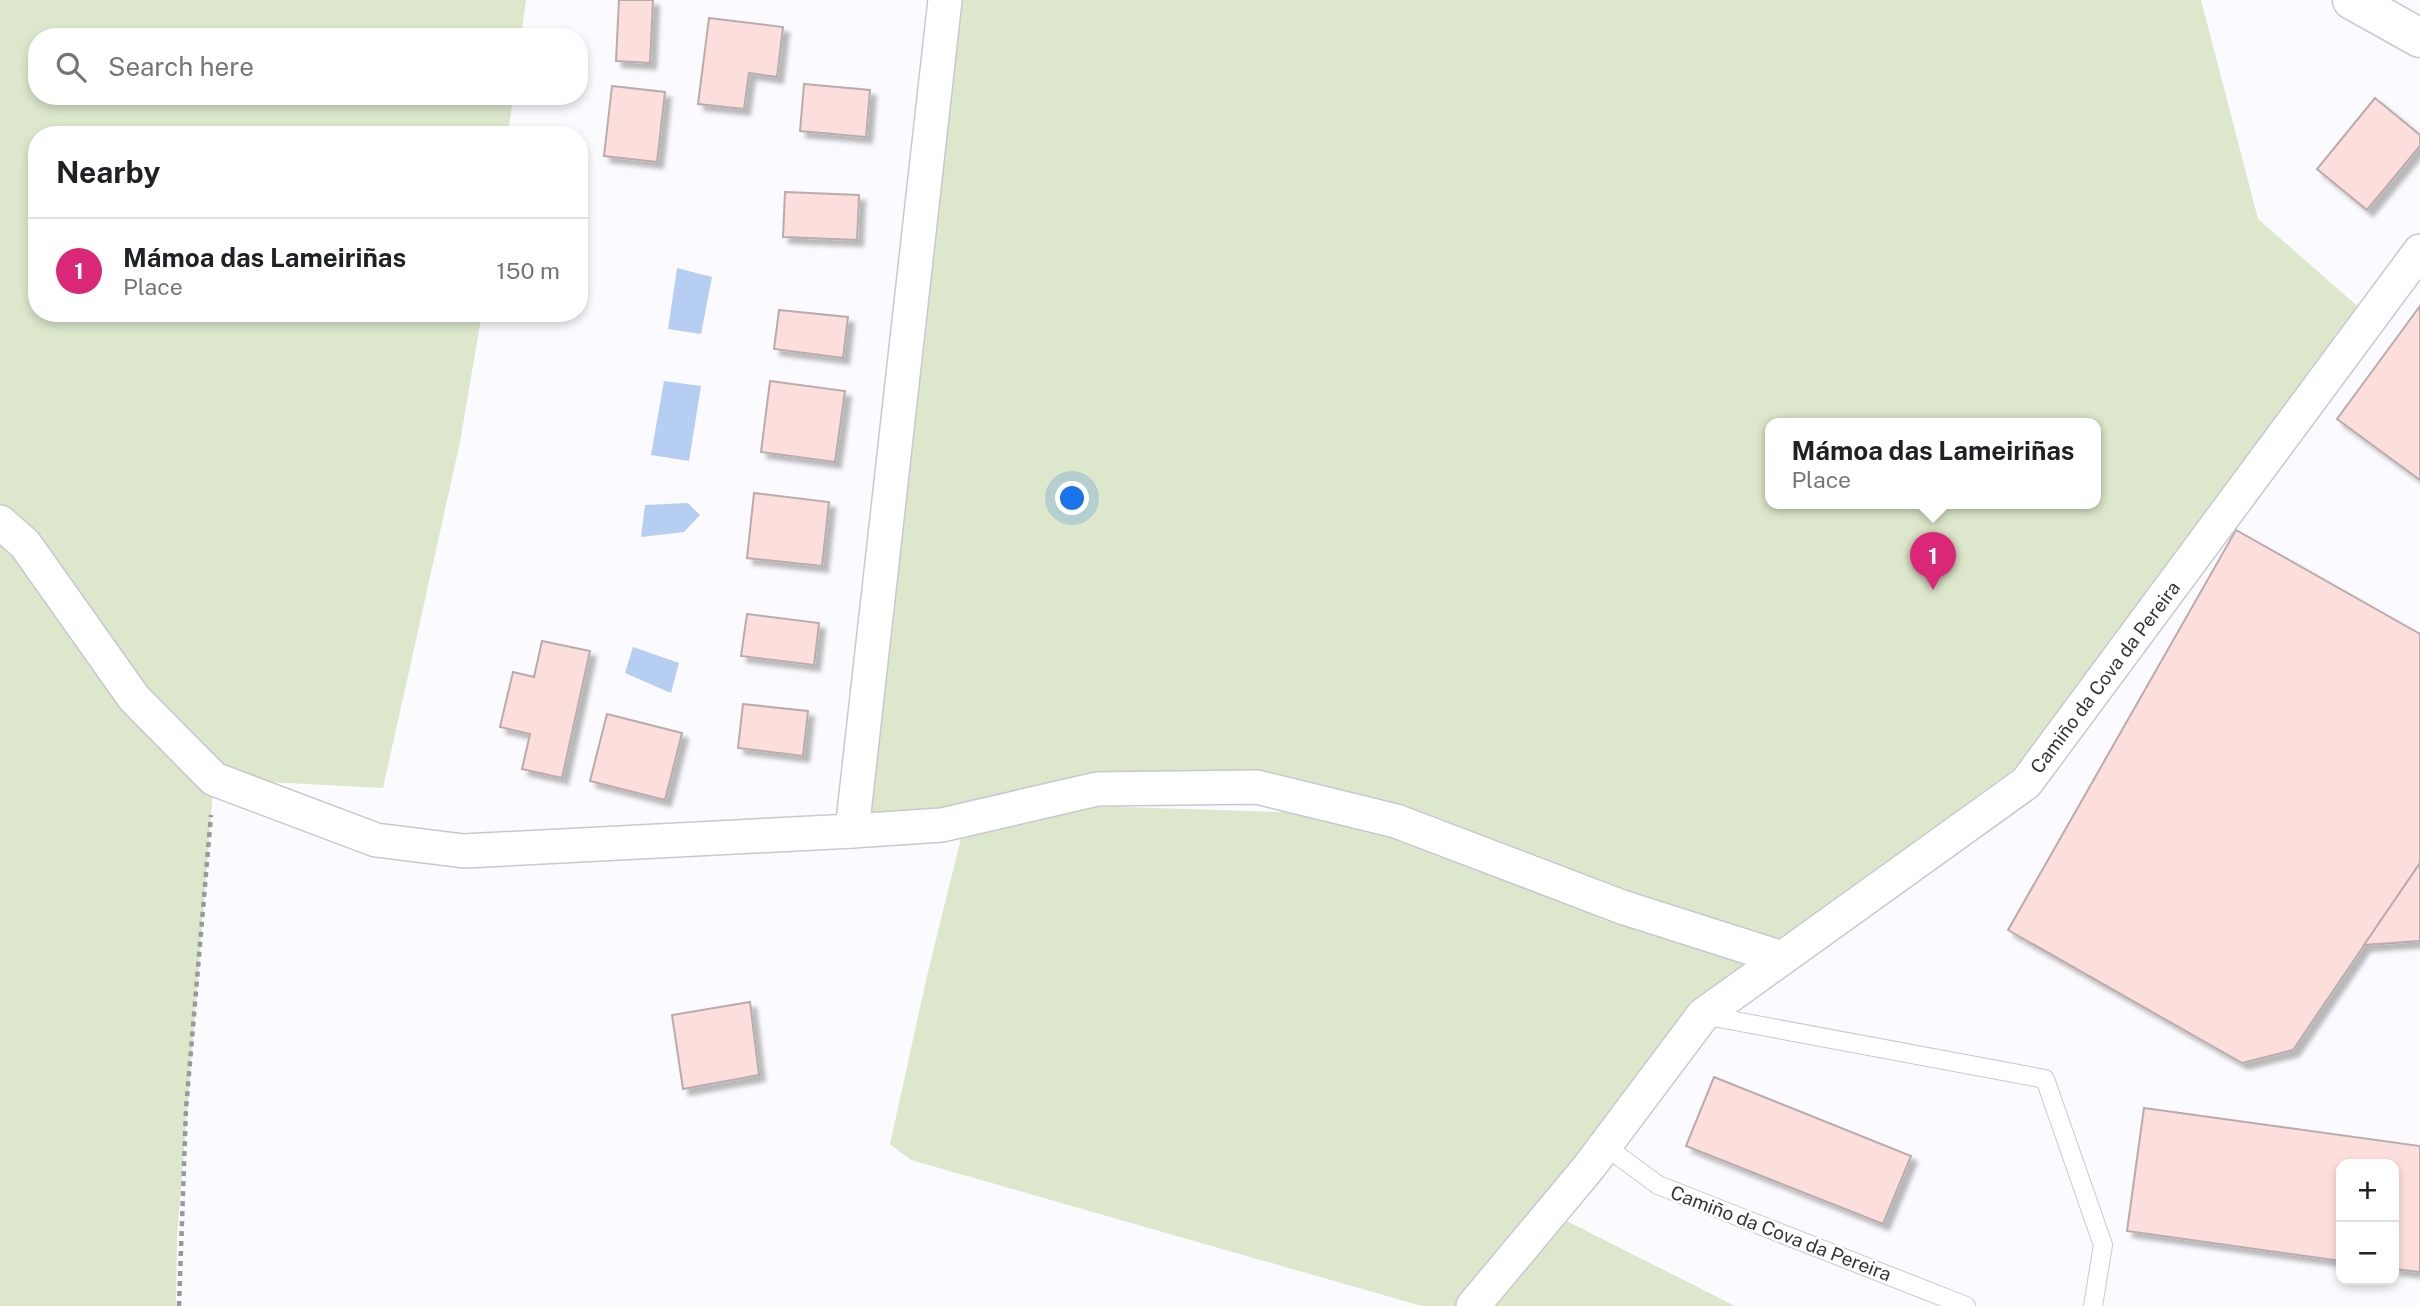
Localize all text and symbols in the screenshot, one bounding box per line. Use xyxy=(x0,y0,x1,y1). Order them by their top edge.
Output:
search box xyxy=(28,28,588,105)
icon: search xyxy=(52,48,90,86)
text: Search here xyxy=(108,51,254,82)
text: Nearby xyxy=(56,154,160,190)
text: Mámoa das Lameiriñas xyxy=(123,242,406,273)
text: 1 xyxy=(74,257,84,284)
text: 150 m xyxy=(496,257,560,284)
text: Place xyxy=(123,273,183,300)
popup xyxy=(1765,418,2101,509)
text: Mámoa das Lameiriñas xyxy=(1791,435,2075,466)
text: Place xyxy=(1791,466,1851,493)
your location xyxy=(1055,481,1089,515)
pin: 1 xyxy=(1910,532,1956,590)
street label: Camiño da Cova da Pereira xyxy=(2026,577,2184,777)
map controls xyxy=(2336,1159,2399,1285)
button: + xyxy=(2336,1159,2399,1222)
street label: Camiño da Cova da Pereira xyxy=(1668,1181,1894,1285)
button: − xyxy=(2336,1222,2399,1285)

